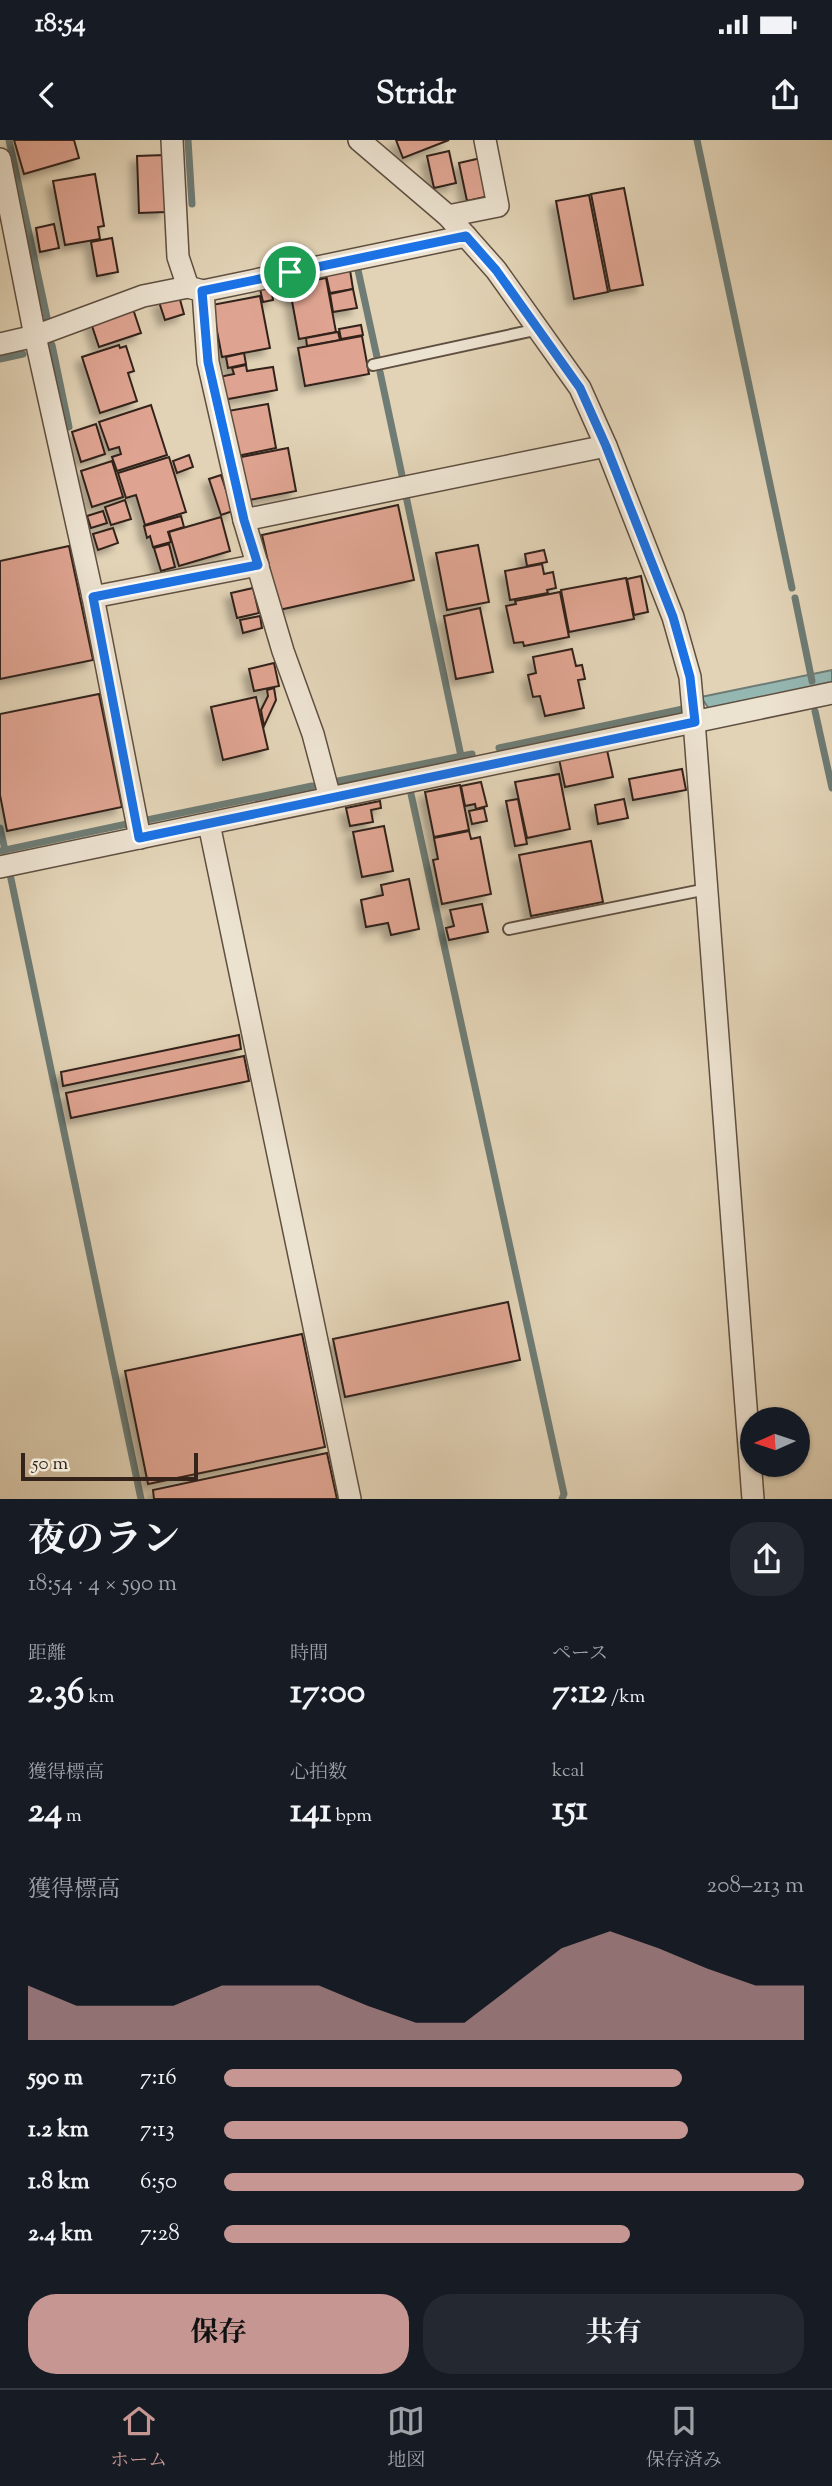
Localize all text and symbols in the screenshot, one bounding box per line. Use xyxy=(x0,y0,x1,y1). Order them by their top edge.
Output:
text: 18:54 xyxy=(35,6,86,43)
text: Stridr xyxy=(376,72,456,118)
icon: back xyxy=(28,76,66,114)
icon: share xyxy=(766,76,804,114)
pin xyxy=(260,242,320,302)
icon: arrive xyxy=(271,253,309,291)
north arrow xyxy=(740,1407,810,1477)
map controls xyxy=(740,1407,810,1477)
scale bar xyxy=(21,1450,198,1482)
text: 50 m xyxy=(32,1451,68,1478)
text: 夜のラン xyxy=(28,1515,180,1569)
button: share xyxy=(730,1522,804,1596)
text: 18:54 · 4 × 590 m xyxy=(28,1568,177,1601)
text: 距離 xyxy=(28,1641,66,1668)
text: 時間 xyxy=(290,1641,328,1668)
text: ペース xyxy=(552,1641,608,1668)
text: 2.36 xyxy=(28,1668,84,1719)
text: 17:00 xyxy=(290,1668,365,1719)
text: 7:12 xyxy=(552,1668,607,1719)
text: km xyxy=(84,1684,115,1711)
text: /km xyxy=(607,1684,645,1711)
text: kcal xyxy=(552,1758,585,1785)
text: 獲得標高 xyxy=(28,1760,104,1787)
text: 心拍数 xyxy=(290,1760,347,1787)
text: 151 xyxy=(552,1785,588,1836)
text: 24 xyxy=(28,1787,62,1838)
text: 141 xyxy=(290,1787,331,1838)
text: m xyxy=(62,1803,82,1830)
text: bpm xyxy=(331,1803,372,1830)
text: 208–213 m xyxy=(707,1870,804,1903)
text: 獲得標高 xyxy=(28,1874,120,1907)
text: 590 m xyxy=(28,2062,83,2095)
text: 7:16 xyxy=(140,2062,177,2095)
text: 1.2 km xyxy=(28,2114,89,2147)
text: 7:13 xyxy=(140,2114,175,2147)
text: 1.8 km xyxy=(28,2166,90,2199)
text: 6:50 xyxy=(140,2166,177,2199)
text: 2.4 km xyxy=(28,2218,93,2251)
text: 7:28 xyxy=(140,2218,180,2251)
button: 保存 xyxy=(28,2294,409,2374)
button: 共有 xyxy=(423,2294,804,2374)
tab: ホーム xyxy=(110,2402,167,2475)
tab: 地図 xyxy=(387,2402,426,2475)
tab: 保存済み xyxy=(646,2402,722,2475)

